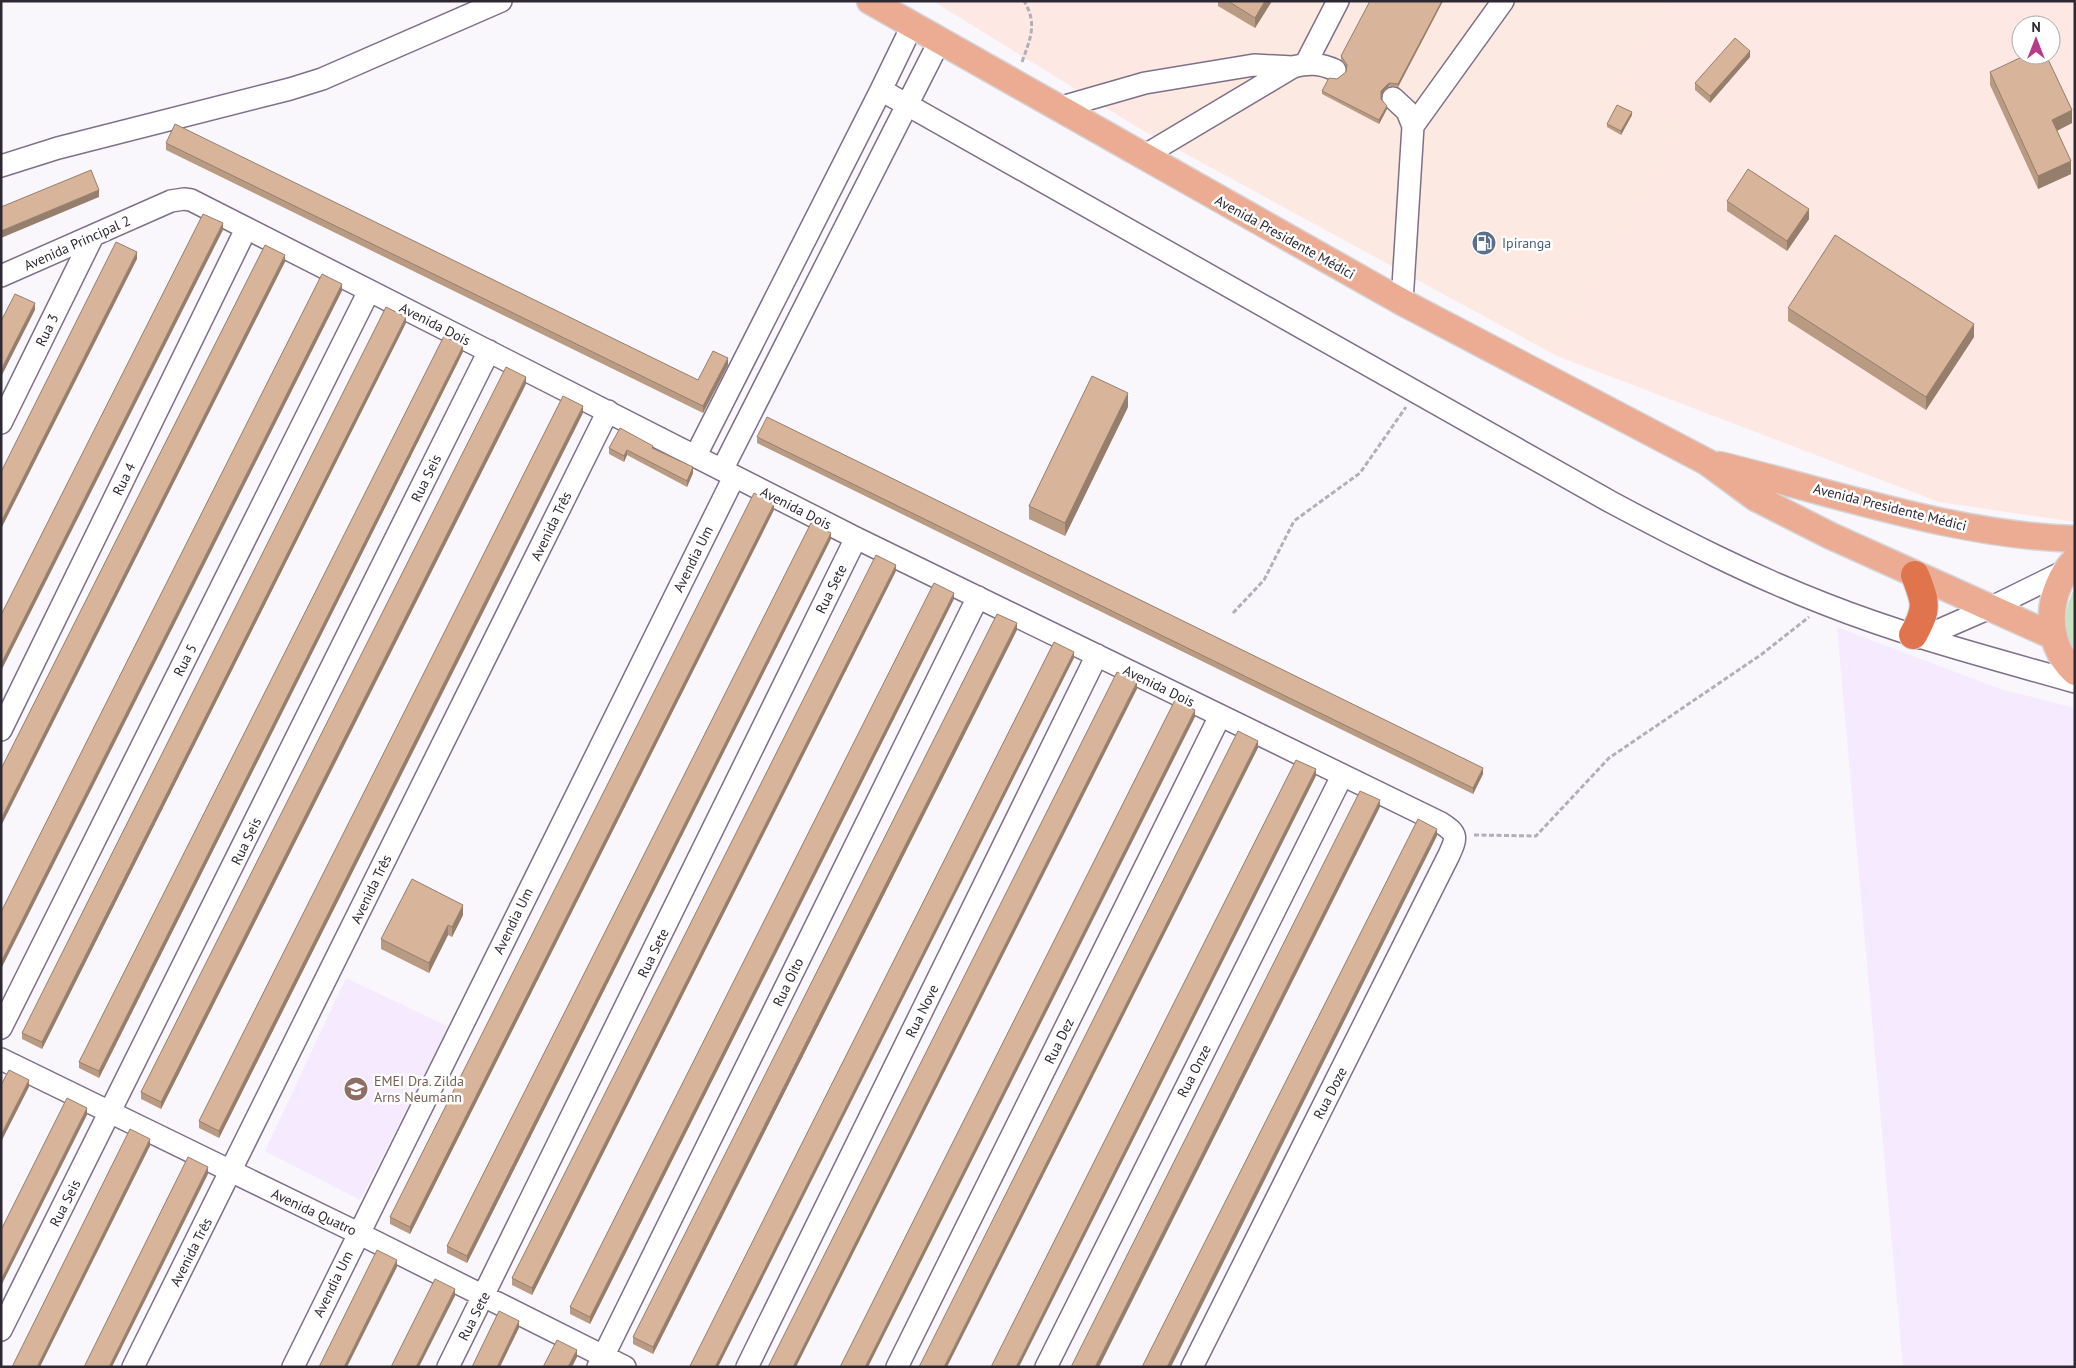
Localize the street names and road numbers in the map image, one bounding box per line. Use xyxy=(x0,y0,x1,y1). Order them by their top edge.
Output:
street label: Avenida Presidente Médici xyxy=(1212,191,1358,283)
street label: Avenida Principal 2 xyxy=(21,211,133,275)
street label: Avenida Dois xyxy=(396,298,474,350)
street label: Rua 3 xyxy=(31,311,63,349)
street label: Rua Seis xyxy=(407,451,445,505)
street label: Rua 4 xyxy=(108,459,140,498)
street label: Avenida Presidente Médici xyxy=(1812,479,1968,535)
street label: Avenida Dois xyxy=(757,482,835,534)
street label: Avenida Três xyxy=(527,488,575,564)
street label: Avendia Um xyxy=(669,523,717,595)
street label: Rua Sete xyxy=(811,561,851,617)
street label: Rua 5 xyxy=(169,641,201,679)
street label: Avenida Dois xyxy=(1120,661,1198,711)
street label: Rua Seis xyxy=(227,814,265,868)
street label: Avenida Três xyxy=(347,851,395,927)
street label: Avendia Um xyxy=(489,885,537,957)
street label: Rua Sete xyxy=(633,925,673,981)
street label: Rua Oito xyxy=(769,955,807,1009)
street label: Rua Nove xyxy=(901,981,943,1041)
street label: Rua Dez xyxy=(1040,1015,1078,1067)
street label: Rua Onze xyxy=(1173,1042,1215,1100)
street label: Rua Doze xyxy=(1309,1064,1351,1122)
street label: Rua Seis xyxy=(45,1176,85,1230)
street label: Avenida Quatro xyxy=(268,1184,360,1240)
street label: Avenida Três xyxy=(166,1215,216,1289)
street label: Avendia Um xyxy=(309,1248,357,1320)
street label: Rua Sete xyxy=(454,1288,494,1344)

